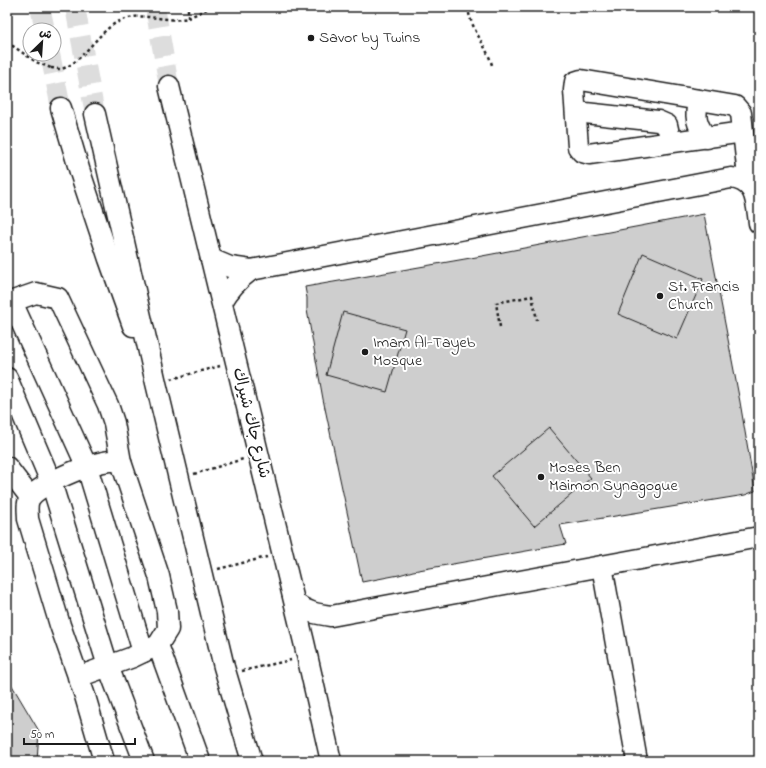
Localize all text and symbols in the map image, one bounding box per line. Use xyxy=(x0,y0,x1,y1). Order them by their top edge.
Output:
north arrow xyxy=(22,22,62,62)
text: ش xyxy=(37,24,55,44)
place label: Savor by Twins xyxy=(319,26,420,50)
marker: Savor by Twins xyxy=(306,33,316,43)
place label: St. Francis Church xyxy=(668,275,740,317)
marker: St. Francis Church xyxy=(655,291,665,301)
place label: Imam Al-Tayeb Mosque xyxy=(373,331,476,373)
marker: Imam Al-Tayeb Mosque xyxy=(360,347,370,357)
street label: شارع جاك شيراك xyxy=(226,365,276,481)
place label: Moses Ben Maimon Synagogue xyxy=(549,456,678,498)
marker: Moses Ben Maimon Synagogue xyxy=(536,472,546,482)
scale bar xyxy=(24,720,135,746)
text: 50 m xyxy=(30,726,54,744)

